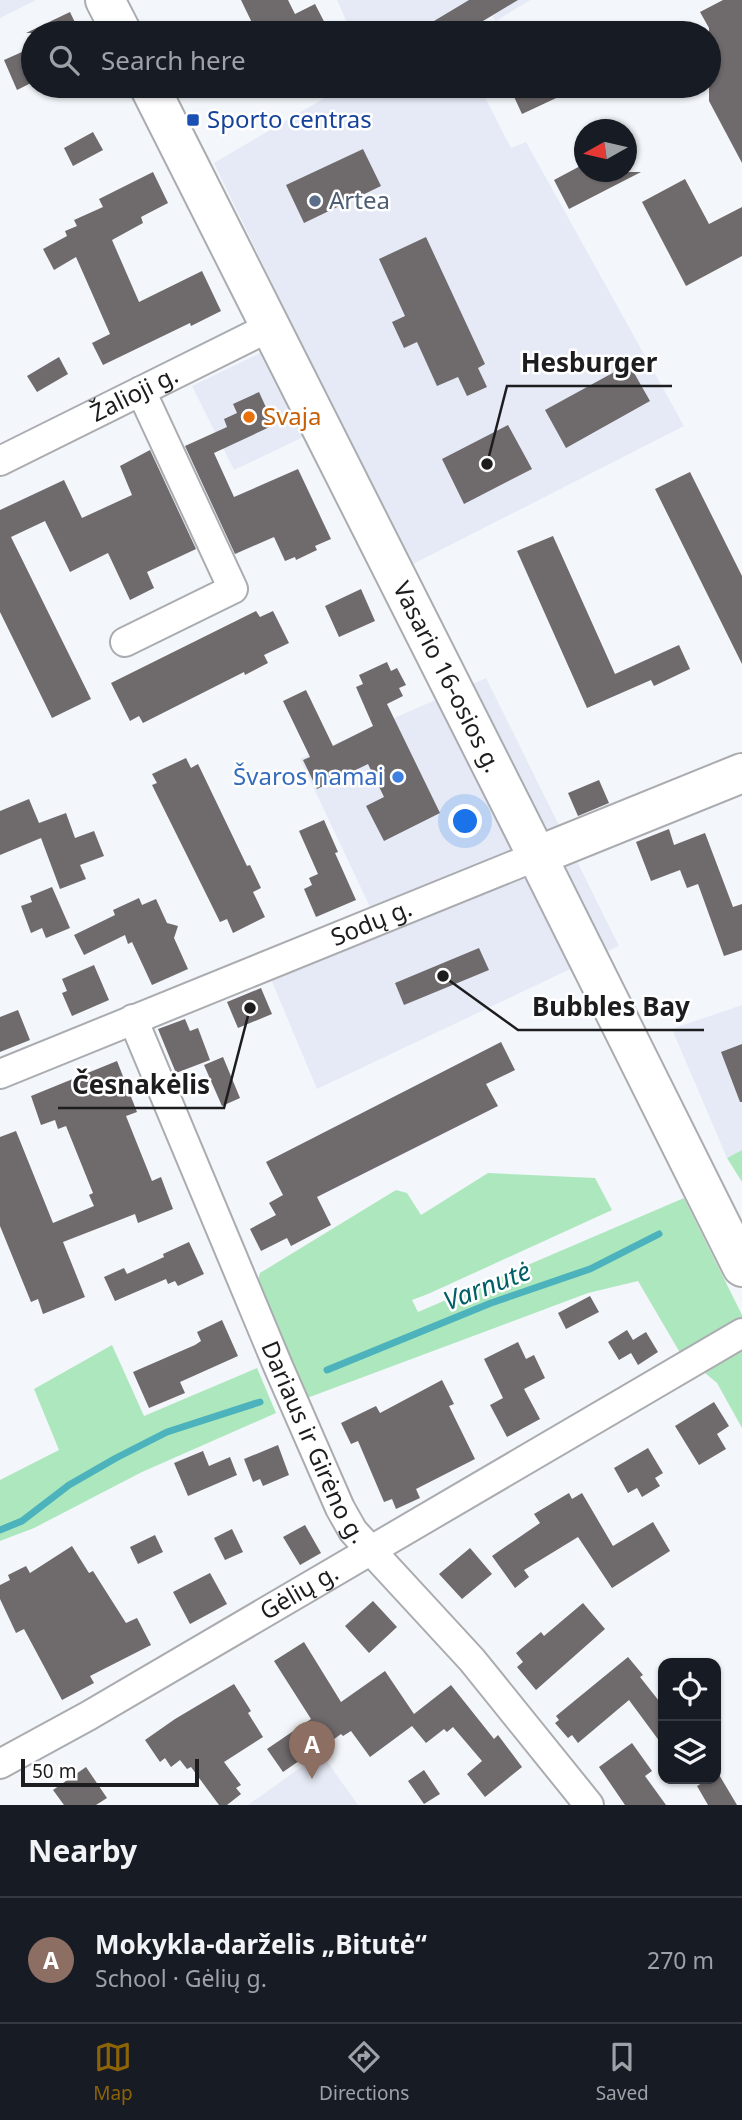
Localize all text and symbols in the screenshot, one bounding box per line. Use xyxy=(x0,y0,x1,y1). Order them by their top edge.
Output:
search box xyxy=(21,21,721,98)
icon: search xyxy=(45,41,83,79)
text: Search here xyxy=(101,42,246,78)
place label: Sporto centras xyxy=(207,102,372,135)
marker: Sporto centras xyxy=(185,112,201,128)
north arrow xyxy=(574,119,637,182)
place label: Artea xyxy=(329,183,390,216)
marker: Artea xyxy=(307,193,323,209)
callout: Hesburger xyxy=(507,339,672,386)
text: Hesburger xyxy=(521,344,658,380)
street label: Žalioji g. xyxy=(84,357,183,429)
place label: Svaja xyxy=(263,399,322,432)
marker: Svaja xyxy=(241,409,257,425)
street label: Vasario 16-osios g. xyxy=(386,575,510,778)
place label: Švaros namai xyxy=(233,759,384,792)
marker: Švaros namai xyxy=(390,769,406,785)
your location xyxy=(448,804,482,838)
street label: Sodų g. xyxy=(326,891,416,953)
callout: Bubbles Bay xyxy=(518,983,704,1030)
text: Bubbles Bay xyxy=(532,988,690,1024)
callout: Česnakėlis xyxy=(58,1061,224,1108)
text: Česnakėlis xyxy=(72,1066,210,1102)
water label: Varnutė xyxy=(438,1252,535,1318)
street label: Dariaus ir Girėno g. xyxy=(254,1335,374,1550)
street label: Gėlių g. xyxy=(253,1555,344,1627)
map controls xyxy=(658,1658,721,1784)
button: locate xyxy=(658,1658,721,1721)
pin: A xyxy=(289,1721,335,1779)
button: layers xyxy=(658,1721,721,1784)
scale bar xyxy=(21,1756,200,1788)
text: 50 m xyxy=(32,1758,76,1784)
text: Nearby xyxy=(28,1830,137,1871)
text: Mokykla-darželis „Bitutė“ xyxy=(95,1926,427,1962)
text: A xyxy=(43,1944,59,1976)
text: 270 m xyxy=(647,1944,714,1976)
text: School · Gėlių g. xyxy=(95,1962,267,1994)
tab: Map xyxy=(93,2038,133,2106)
tab: Directions xyxy=(319,2038,409,2106)
tab: Saved xyxy=(596,2038,649,2106)

